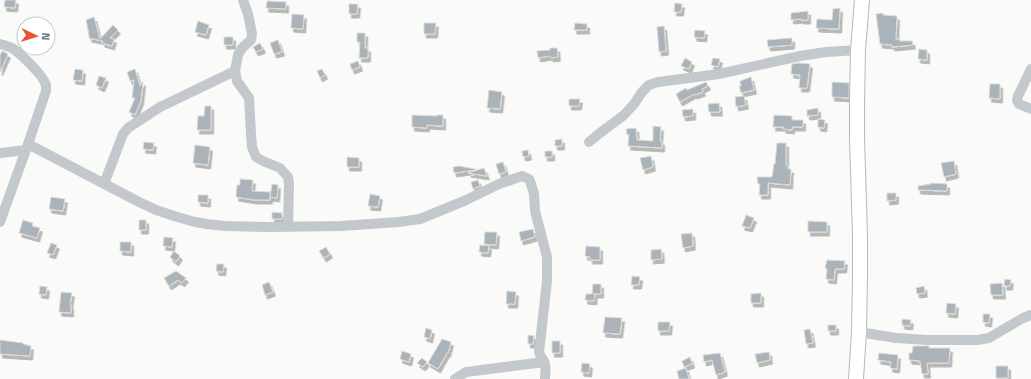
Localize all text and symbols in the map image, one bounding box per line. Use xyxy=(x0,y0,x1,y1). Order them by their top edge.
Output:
north arrow xyxy=(16,16,56,56)
text: N xyxy=(38,32,54,41)

